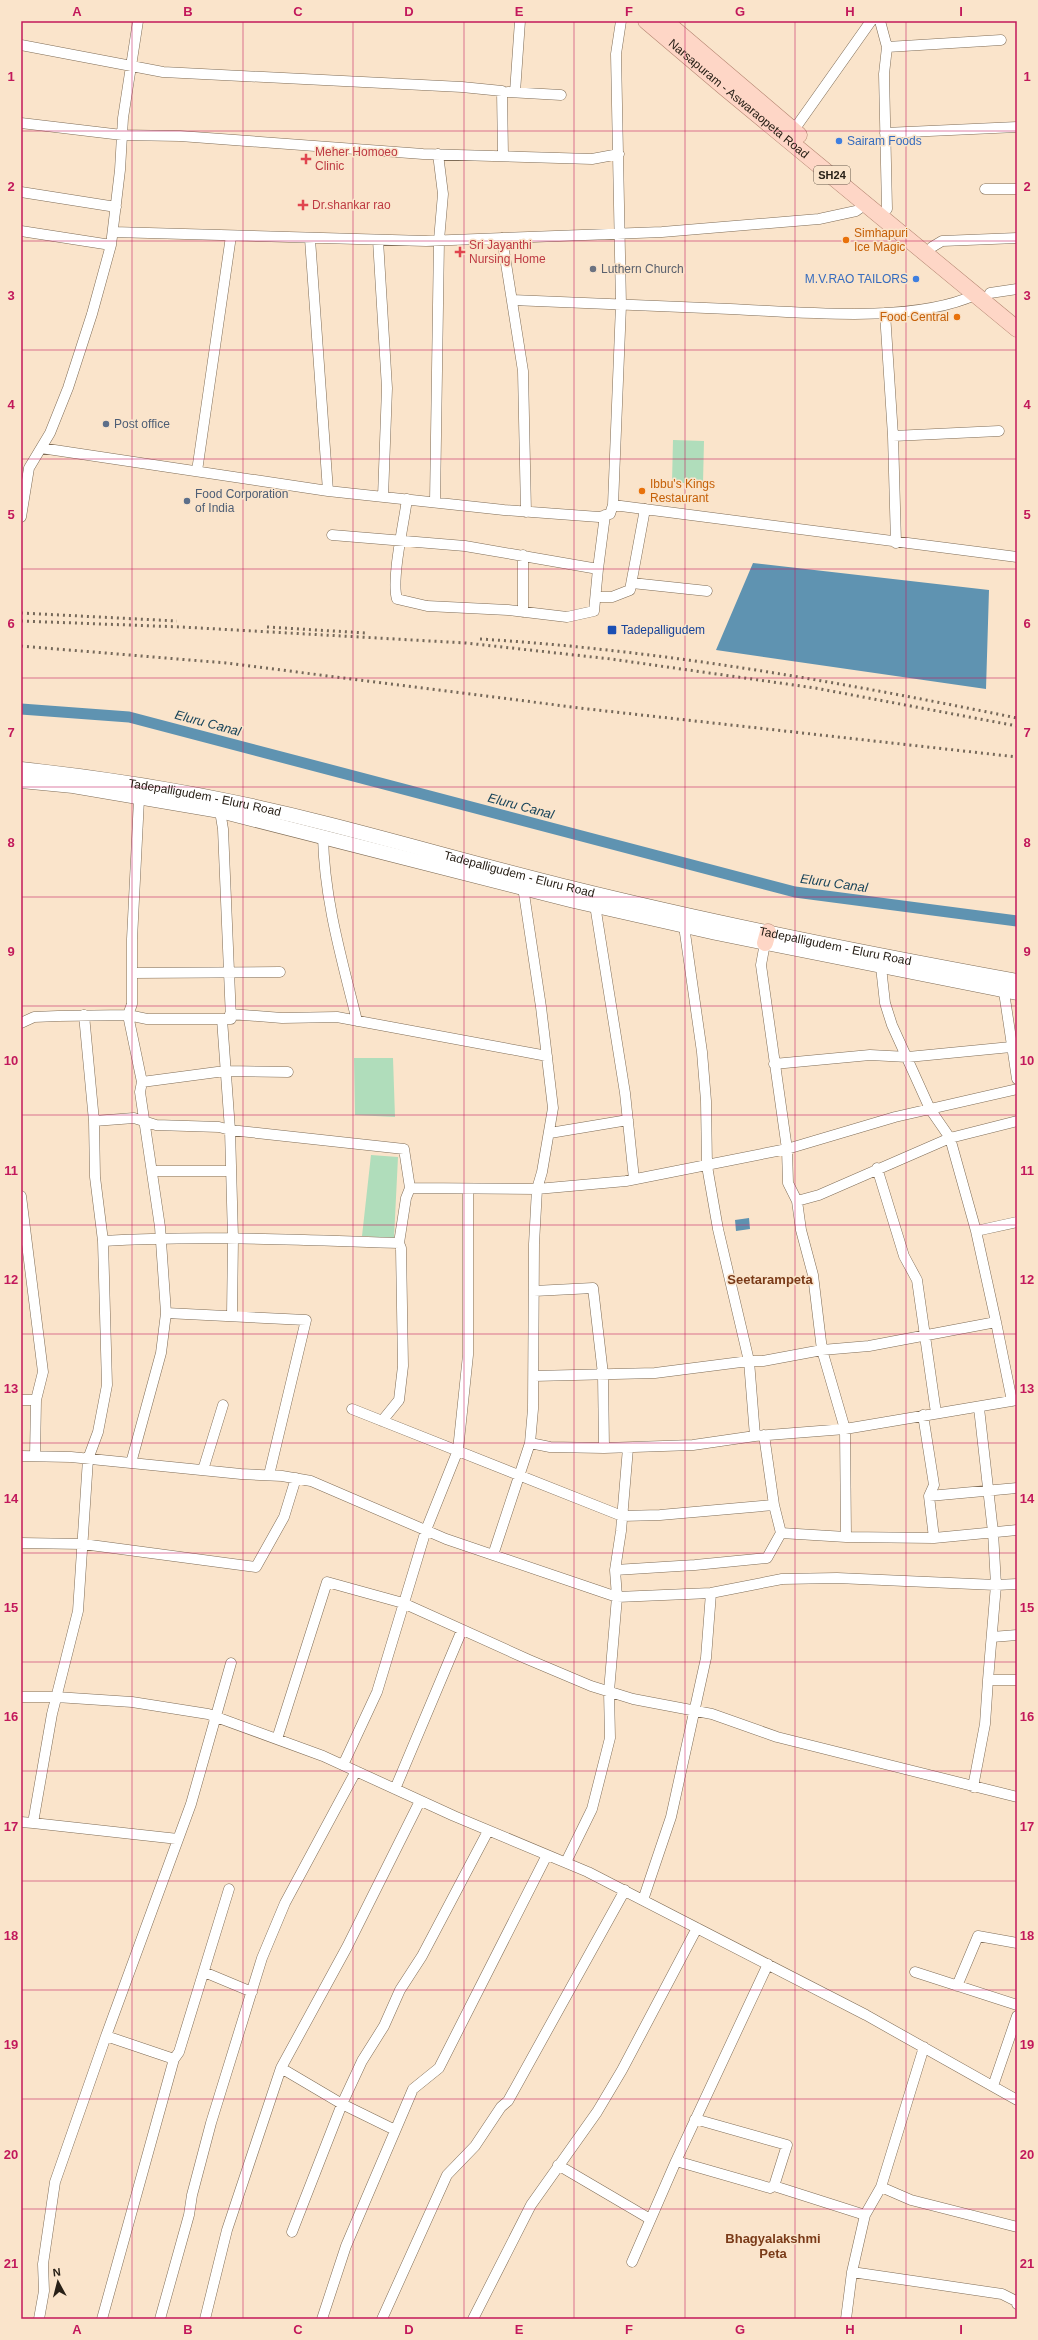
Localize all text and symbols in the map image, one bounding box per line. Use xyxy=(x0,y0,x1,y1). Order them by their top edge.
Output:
text: A xyxy=(72,4,82,19)
text: B xyxy=(183,4,193,19)
text: C xyxy=(293,4,303,19)
text: D xyxy=(404,4,414,19)
text: E xyxy=(515,4,524,19)
text: F xyxy=(625,4,633,19)
text: G xyxy=(735,4,745,19)
text: H xyxy=(845,4,855,19)
text: I xyxy=(959,4,963,19)
street label: Narsapuram - Aswaraopeta Road xyxy=(666,36,812,161)
text: 1 xyxy=(7,69,15,84)
text: 1 xyxy=(1023,69,1031,84)
place label: Sairam Foods xyxy=(847,134,922,148)
marker: Sairam Foods xyxy=(834,136,844,146)
place label: Meher Homoeo Clinic xyxy=(315,145,398,173)
marker: Meher Homoeo Clinic xyxy=(300,153,312,165)
road number: SH24 xyxy=(814,166,850,184)
text: 2 xyxy=(7,179,15,194)
text: 2 xyxy=(1023,179,1031,194)
place label: Dr.shankar rao xyxy=(312,198,391,212)
marker: Dr.shankar rao xyxy=(297,199,309,211)
place label: Simhapuri Ice Magic xyxy=(854,226,908,254)
marker: Simhapuri Ice Magic xyxy=(841,235,851,245)
place label: Sri Jayanthi Nursing Home xyxy=(469,238,546,266)
marker: Sri Jayanthi Nursing Home xyxy=(454,246,466,258)
place label: Luthern Church xyxy=(601,262,684,276)
marker: Luthern Church xyxy=(588,264,598,274)
place label: M.V.RAO TAILORS xyxy=(805,272,908,286)
marker: M.V.RAO TAILORS xyxy=(911,274,921,284)
text: 3 xyxy=(7,288,15,303)
text: 3 xyxy=(1023,288,1031,303)
place label: Food Central xyxy=(880,310,949,324)
marker: Food Central xyxy=(952,312,962,322)
text: 4 xyxy=(7,397,15,412)
text: 4 xyxy=(1023,397,1031,412)
place label: Post office xyxy=(114,417,170,431)
marker: Post office xyxy=(101,419,111,429)
place label: Ibbu's Kings Restaurant xyxy=(650,477,715,505)
marker: Ibbu's Kings Restaurant xyxy=(637,486,647,496)
place label: Food Corporation of India xyxy=(195,487,288,515)
marker: Food Corporation of India xyxy=(182,496,192,506)
text: 5 xyxy=(7,507,15,522)
text: 5 xyxy=(1023,507,1031,522)
text: 6 xyxy=(7,616,15,631)
text: 6 xyxy=(1023,616,1031,631)
place label: Tadepalligudem xyxy=(621,623,705,637)
marker: Tadepalligudem xyxy=(606,624,618,636)
water label: Eluru Canal xyxy=(173,707,244,739)
text: 7 xyxy=(7,725,15,740)
text: 7 xyxy=(1023,725,1031,740)
street label: Tadepalligudem - Eluru Road xyxy=(127,776,282,819)
water label: Eluru Canal xyxy=(486,790,557,822)
text: 8 xyxy=(7,835,15,850)
text: 8 xyxy=(1023,835,1031,850)
street label: Tadepalligudem - Eluru Road xyxy=(443,848,596,900)
water label: Eluru Canal xyxy=(799,871,870,895)
street label: Tadepalligudem - Eluru Road xyxy=(758,924,913,968)
text: 9 xyxy=(7,944,15,959)
text: 9 xyxy=(1023,944,1031,959)
text: 10 xyxy=(4,1053,18,1068)
text: 10 xyxy=(1020,1053,1034,1068)
text: 11 xyxy=(4,1163,18,1178)
text: 11 xyxy=(1020,1163,1034,1178)
text: 12 xyxy=(4,1272,18,1287)
district label: Seetarampeta xyxy=(727,1272,813,1287)
text: 12 xyxy=(1020,1272,1034,1287)
text: 13 xyxy=(4,1381,18,1396)
text: 13 xyxy=(1020,1381,1034,1396)
text: 14 xyxy=(4,1491,19,1506)
text: 14 xyxy=(1020,1491,1035,1506)
text: 15 xyxy=(4,1600,18,1615)
text: 15 xyxy=(1020,1600,1034,1615)
text: 16 xyxy=(4,1709,18,1724)
text: 16 xyxy=(1020,1709,1034,1724)
text: 17 xyxy=(4,1819,18,1834)
text: 17 xyxy=(1020,1819,1034,1834)
text: 18 xyxy=(4,1928,18,1943)
text: 18 xyxy=(1020,1928,1034,1943)
text: 19 xyxy=(4,2037,18,2052)
text: 19 xyxy=(1020,2037,1034,2052)
text: 20 xyxy=(4,2147,18,2162)
text: 20 xyxy=(1020,2147,1034,2162)
district label: Bhagyalakshmi Peta xyxy=(725,2231,821,2261)
text: 21 xyxy=(4,2256,18,2271)
text: 21 xyxy=(1020,2256,1034,2271)
north arrow xyxy=(38,2262,78,2302)
text: N xyxy=(52,2266,62,2279)
text: A xyxy=(72,2322,82,2337)
text: B xyxy=(183,2322,193,2337)
text: C xyxy=(293,2322,303,2337)
text: D xyxy=(404,2322,414,2337)
text: E xyxy=(515,2322,524,2337)
text: F xyxy=(625,2322,633,2337)
text: G xyxy=(735,2322,745,2337)
text: H xyxy=(845,2322,855,2337)
text: I xyxy=(959,2322,963,2337)

